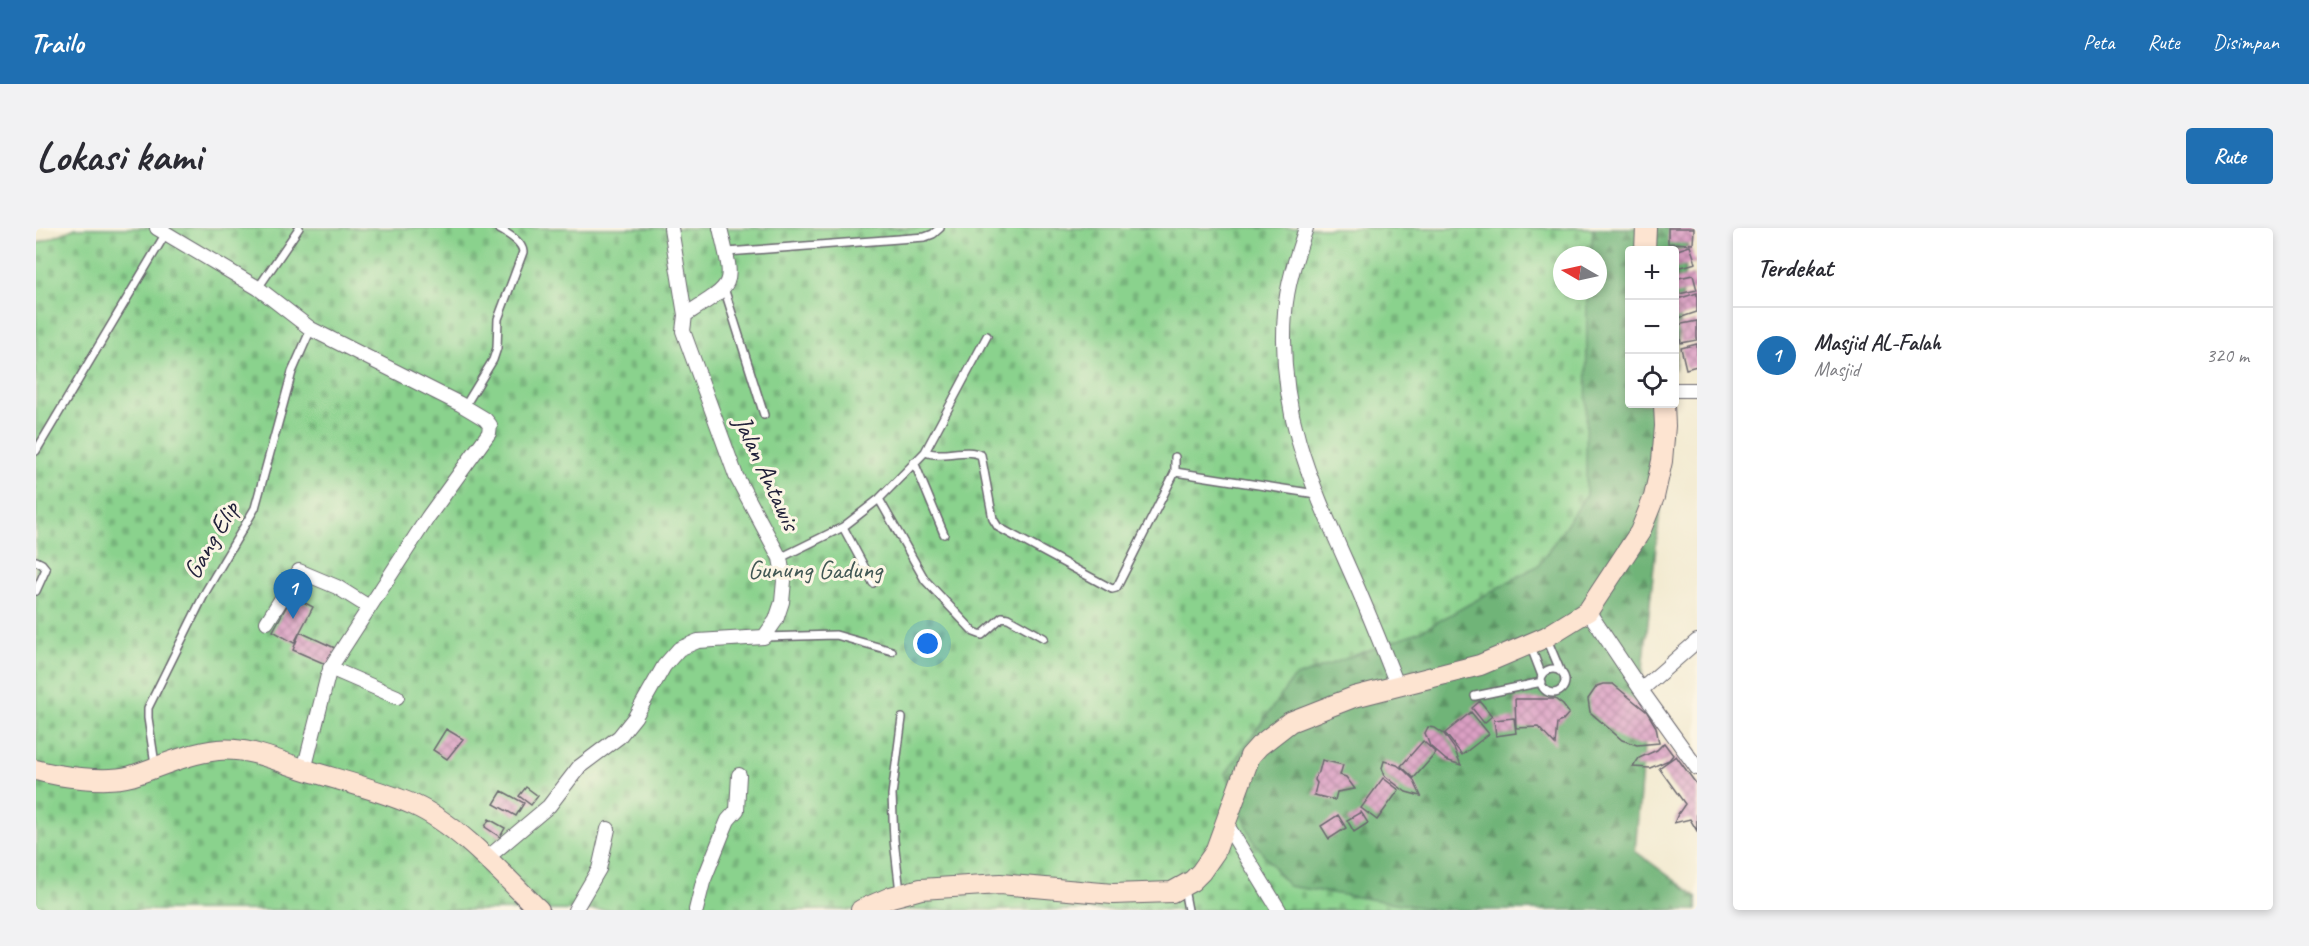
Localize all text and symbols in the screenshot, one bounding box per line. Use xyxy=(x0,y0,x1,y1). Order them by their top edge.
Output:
text: Trailo xyxy=(30,25,84,60)
text: Peta xyxy=(2083,29,2114,55)
text: Rute xyxy=(2147,29,2180,55)
text: Disimpan xyxy=(2213,29,2279,55)
button: Rute xyxy=(2186,128,2273,184)
text: Lokasi kami xyxy=(36,130,202,183)
north arrow xyxy=(1553,246,1607,300)
map controls xyxy=(1625,246,1679,408)
button: + xyxy=(1625,246,1679,300)
text: Terdekat xyxy=(1757,251,1833,284)
button: − xyxy=(1625,300,1679,354)
text: Masjid AL-Falah xyxy=(1814,329,1941,357)
text: 1 xyxy=(1772,343,1781,368)
text: 320 m xyxy=(2206,343,2249,368)
button: locate xyxy=(1625,354,1679,408)
text: Masjid xyxy=(1814,357,1860,382)
street label: Jalan Antawis xyxy=(725,408,809,538)
street label: Gang Elip xyxy=(176,494,247,585)
park label: Gunung Gadung xyxy=(748,553,884,586)
pin: 1 xyxy=(274,570,312,619)
your location xyxy=(913,629,942,658)

